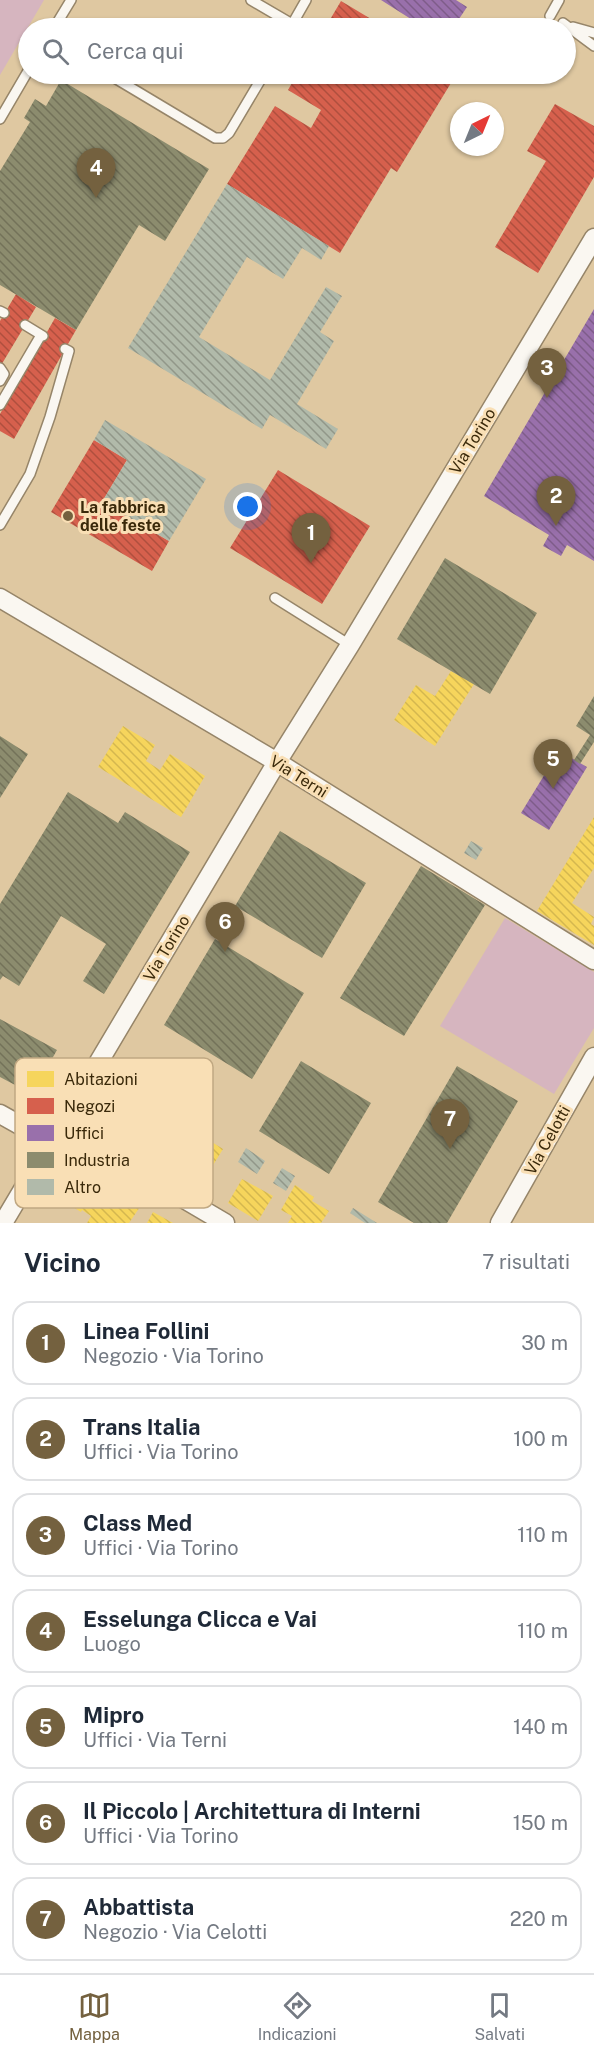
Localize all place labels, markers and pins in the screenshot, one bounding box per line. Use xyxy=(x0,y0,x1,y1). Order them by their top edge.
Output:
pin: 4 xyxy=(76,148,116,198)
pin: 3 xyxy=(528,348,566,398)
pin: 2 xyxy=(536,476,576,526)
place label: La fabbrica delle feste xyxy=(80,498,166,535)
marker: La fabbrica delle feste xyxy=(61,509,75,523)
pin: 1 xyxy=(292,514,330,563)
pin: 5 xyxy=(534,740,572,789)
pin: 6 xyxy=(206,902,244,952)
pin: 7 xyxy=(430,1100,470,1149)

